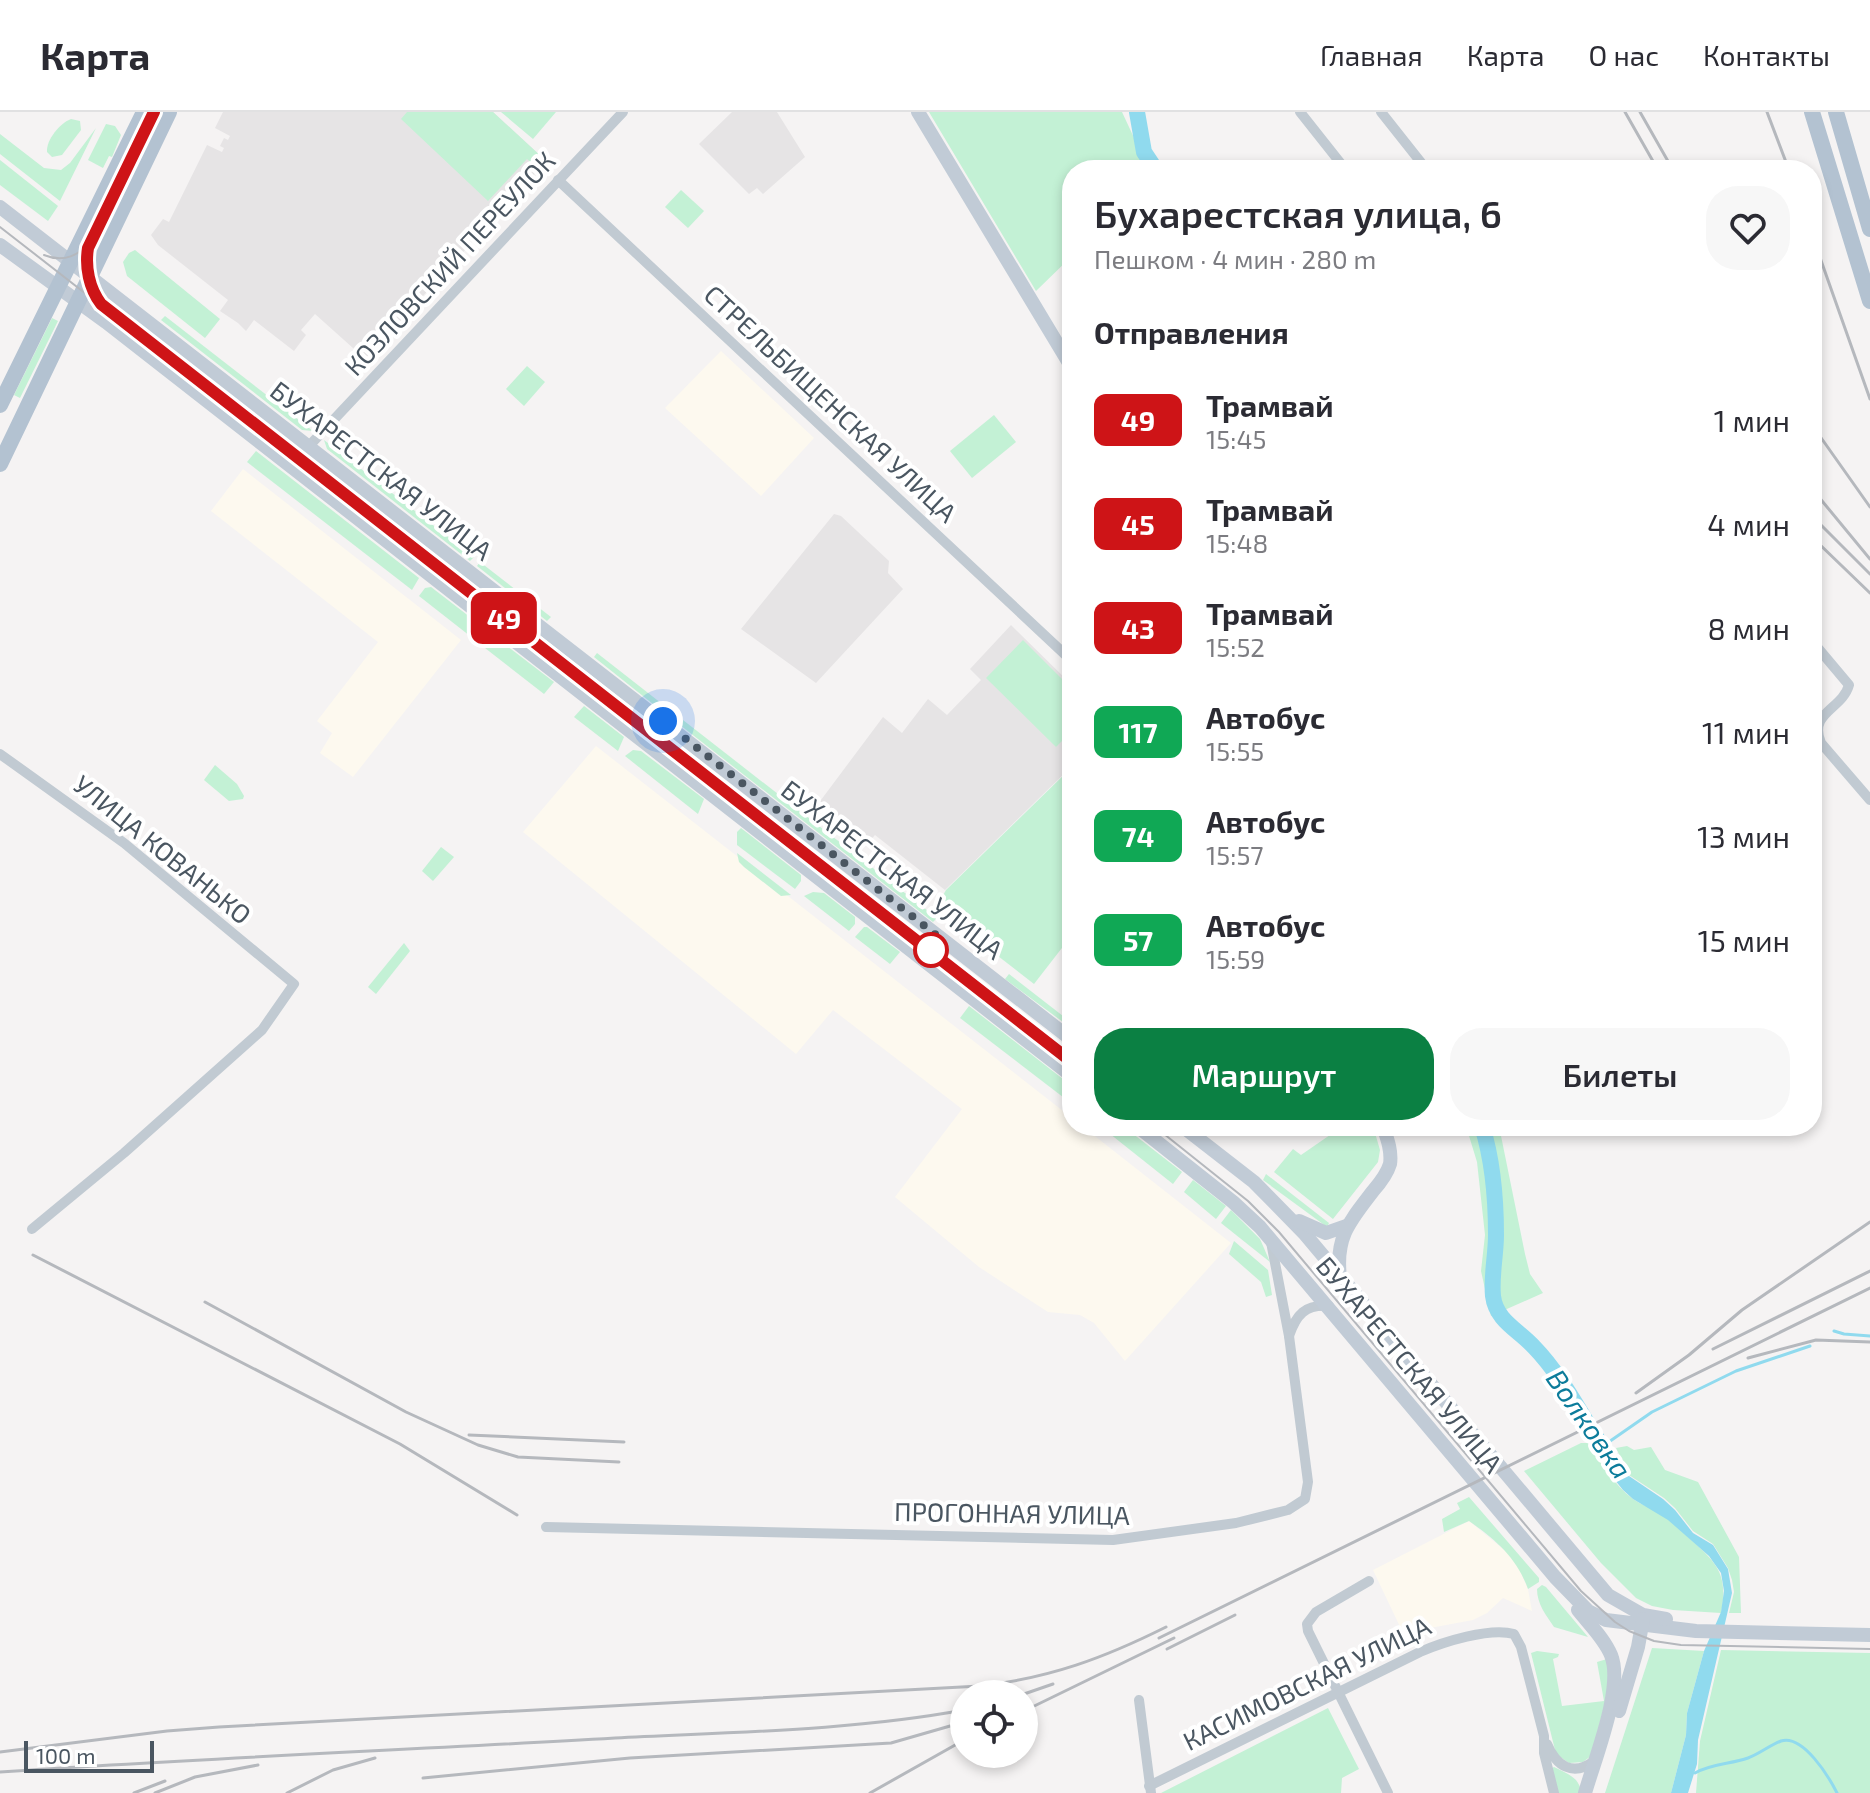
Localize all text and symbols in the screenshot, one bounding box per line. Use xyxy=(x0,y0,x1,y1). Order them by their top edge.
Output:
text: Карта xyxy=(40,32,150,78)
text: Главная xyxy=(1320,38,1423,72)
text: Карта xyxy=(1467,38,1545,72)
text: О нас xyxy=(1589,38,1659,72)
text: Контакты xyxy=(1703,38,1830,72)
street label: КОЗЛОВСКИЙ ПЕРЕУЛОК xyxy=(337,145,561,381)
button: heart xyxy=(1706,186,1790,270)
text: Бухарестская улица, 6 xyxy=(1094,190,1502,236)
text: Пешком · 4 мин · 280 m xyxy=(1094,243,1376,274)
street label: СТРЕЛЬБИЩЕНСКАЯ УЛИЦА xyxy=(699,278,963,528)
text: Отправления xyxy=(1094,314,1289,350)
street label: БУХАРЕСТСКАЯ УЛИЦА xyxy=(265,374,499,566)
text: Трамвай xyxy=(1206,387,1334,423)
text: 1 мин xyxy=(1714,402,1790,438)
text: 49 xyxy=(1121,403,1155,437)
text: 15:45 xyxy=(1206,423,1266,454)
text: Трамвай xyxy=(1206,491,1334,527)
text: 4 мин xyxy=(1707,506,1790,542)
text: 45 xyxy=(1121,507,1155,541)
text: 15:48 xyxy=(1206,527,1268,558)
line badge: 49 xyxy=(468,592,540,644)
text: Трамвай xyxy=(1206,595,1334,631)
text: 49 xyxy=(487,601,521,635)
text: 8 мин xyxy=(1708,610,1790,646)
text: 43 xyxy=(1121,611,1155,645)
text: 15:52 xyxy=(1206,631,1265,662)
text: Автобус xyxy=(1206,699,1325,735)
your location xyxy=(643,701,683,741)
text: 11 мин xyxy=(1702,714,1790,750)
text: 117 xyxy=(1119,715,1157,749)
text: 15:55 xyxy=(1206,735,1264,766)
street label: УЛИЦА КОВАНЬКО xyxy=(68,768,258,930)
street label: БУХАРЕСТСКАЯ УЛИЦА xyxy=(776,773,1010,965)
text: Автобус xyxy=(1206,803,1325,839)
text: 13 мин xyxy=(1697,818,1790,854)
text: 74 xyxy=(1122,819,1154,853)
text: 15:57 xyxy=(1206,839,1264,870)
text: Автобус xyxy=(1206,907,1325,943)
text: 15 мин xyxy=(1698,922,1790,958)
text: 57 xyxy=(1123,923,1153,957)
unlabelled marker xyxy=(914,933,948,967)
text: 15:59 xyxy=(1206,943,1265,974)
button: Маршрут xyxy=(1094,1028,1434,1120)
button: Билеты xyxy=(1450,1028,1790,1120)
street label: БУХАРЕСТСКАЯ УЛИЦА xyxy=(1311,1250,1510,1478)
water label: Волковка xyxy=(1540,1362,1640,1485)
street label: ПРОГОННАЯ УЛИЦА xyxy=(894,1495,1130,1530)
street label: КАСИМОВСКАЯ УЛИЦА xyxy=(1177,1609,1435,1756)
map controls xyxy=(950,1680,1038,1768)
button: locate xyxy=(950,1680,1038,1768)
scale bar xyxy=(24,1737,154,1773)
text: 100 m xyxy=(36,1742,95,1768)

